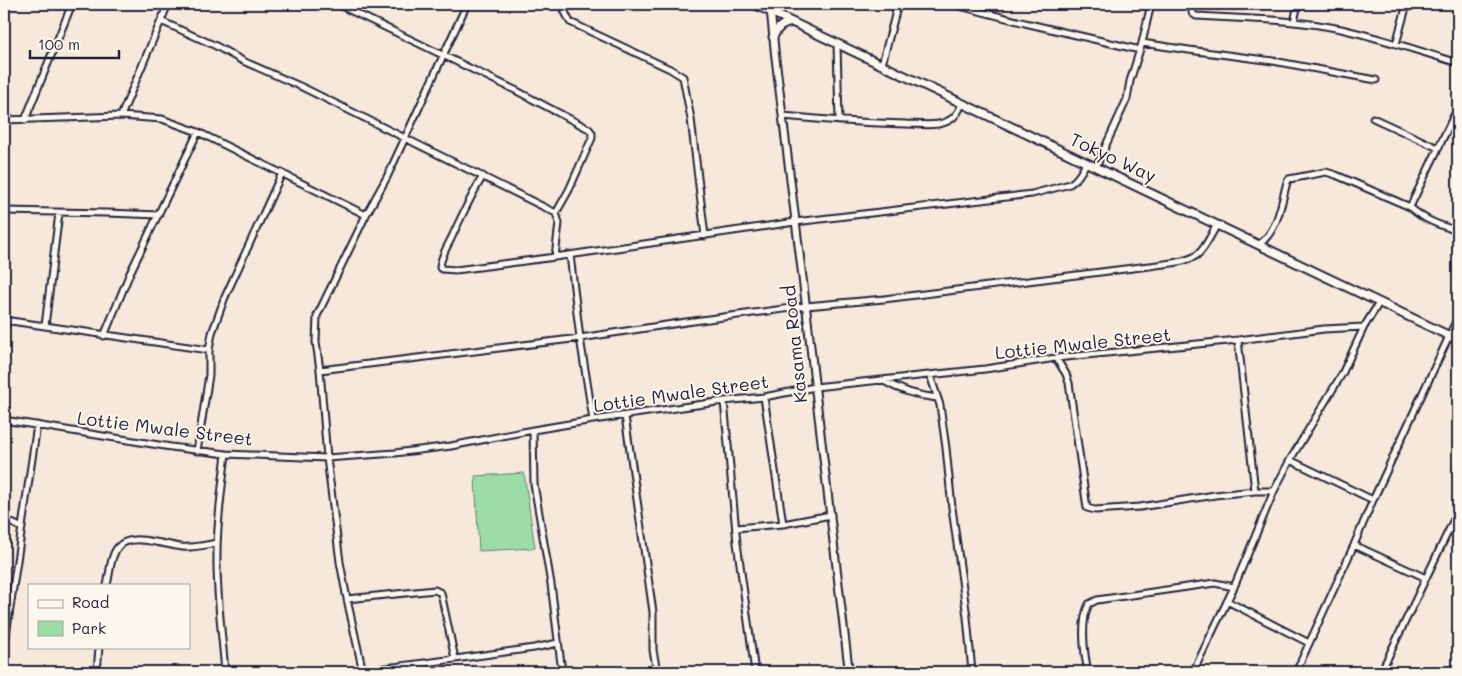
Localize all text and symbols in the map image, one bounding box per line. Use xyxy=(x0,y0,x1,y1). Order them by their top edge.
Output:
scale bar xyxy=(30,28,119,60)
text: 100 m xyxy=(38,34,80,54)
street label: Tokyo Way xyxy=(1066,127,1160,188)
street label: Kasama Road xyxy=(776,284,812,404)
street label: Lottie Mwale Street xyxy=(994,322,1172,364)
street label: Lottie Mwale Street xyxy=(592,369,770,417)
street label: Lottie Mwale Street xyxy=(76,405,254,451)
legend xyxy=(28,584,190,648)
text: Road xyxy=(72,592,109,612)
text: Park xyxy=(72,618,106,638)

